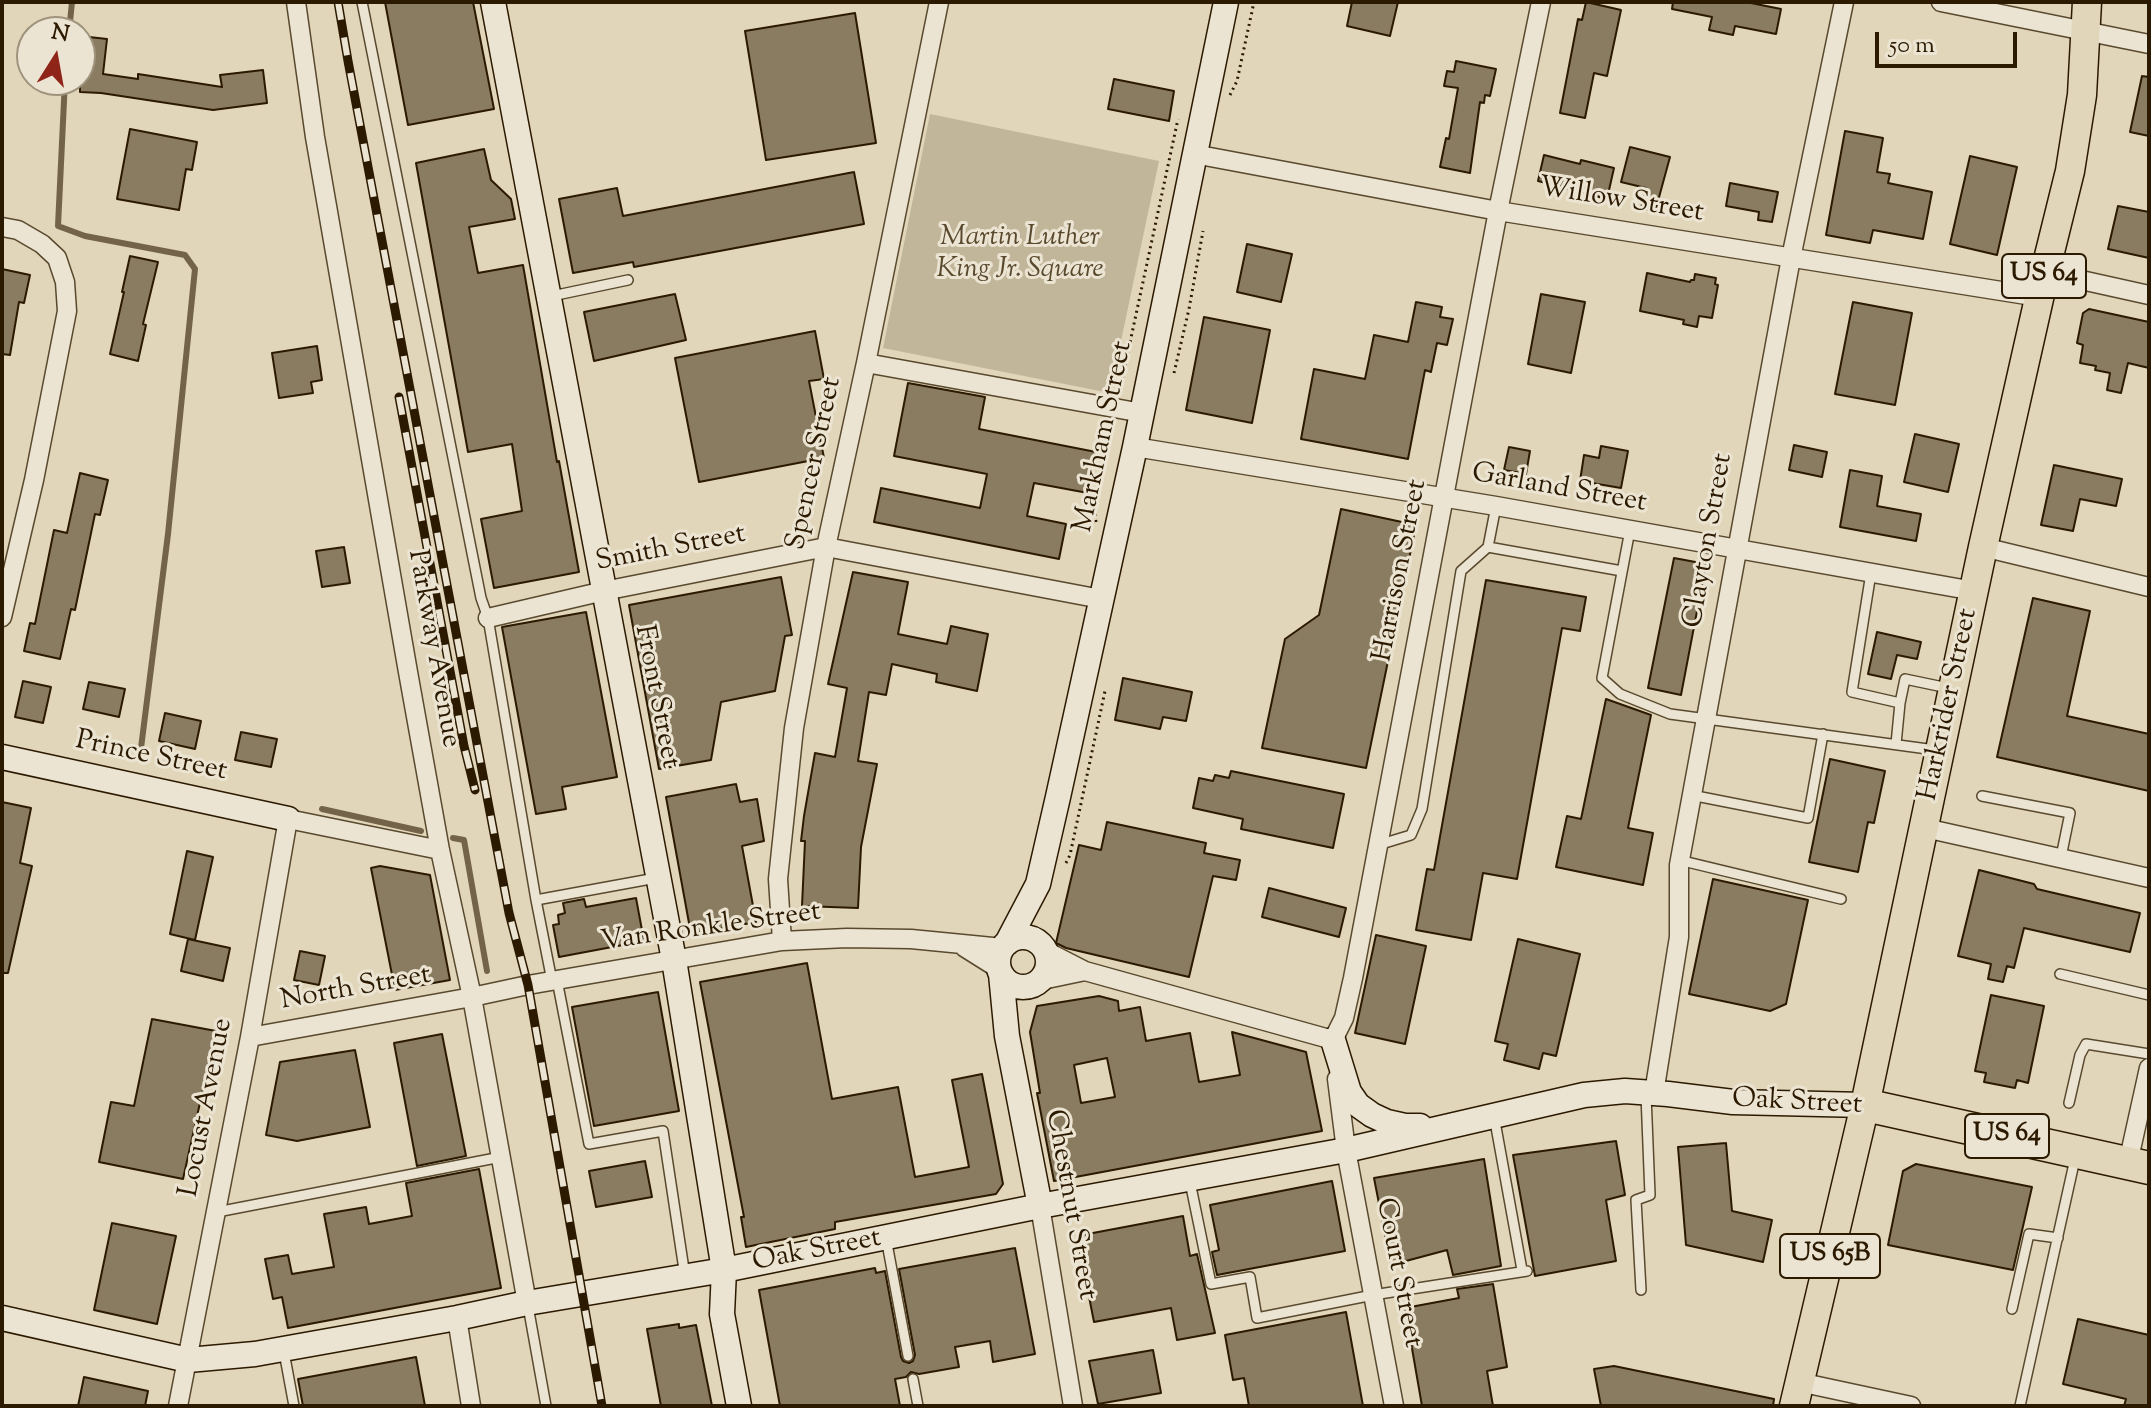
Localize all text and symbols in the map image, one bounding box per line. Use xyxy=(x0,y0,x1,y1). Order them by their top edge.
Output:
north arrow xyxy=(16,16,96,96)
scale bar xyxy=(1879,16,2021,66)
text: N xyxy=(49,17,72,52)
text: 50 m xyxy=(1889,29,1935,63)
street label: Willow Street xyxy=(1536,172,1706,232)
park label: Martin Luther King Jr. Square xyxy=(936,222,1104,288)
road number: US 64 xyxy=(2002,254,2086,298)
street label: Markham Street xyxy=(1068,338,1142,536)
street label: Spencer Street xyxy=(781,374,851,554)
street label: Clayton Street xyxy=(1678,451,1742,631)
street label: Garland Street xyxy=(1469,458,1649,522)
street label: Harrison Street xyxy=(1368,477,1436,665)
street label: Smith Street xyxy=(593,519,749,581)
street label: Parkway Avenue xyxy=(398,548,466,750)
street label: Harkrider Street xyxy=(1913,606,1987,804)
street label: Front Street xyxy=(625,623,685,771)
street label: Prince Street xyxy=(72,726,230,790)
street label: Van Ronkle Street xyxy=(599,897,823,961)
street label: North Street xyxy=(278,960,434,1020)
street label: Locust Avenue xyxy=(174,1016,242,1200)
street label: Oak Street xyxy=(1731,1084,1863,1124)
street label: Chestnut Street xyxy=(1036,1107,1102,1303)
road number: US 64 xyxy=(1965,1114,2049,1158)
street label: Court Street xyxy=(1366,1195,1428,1351)
street label: Oak Street xyxy=(750,1223,884,1281)
road number: US 65B xyxy=(1780,1234,1880,1278)

